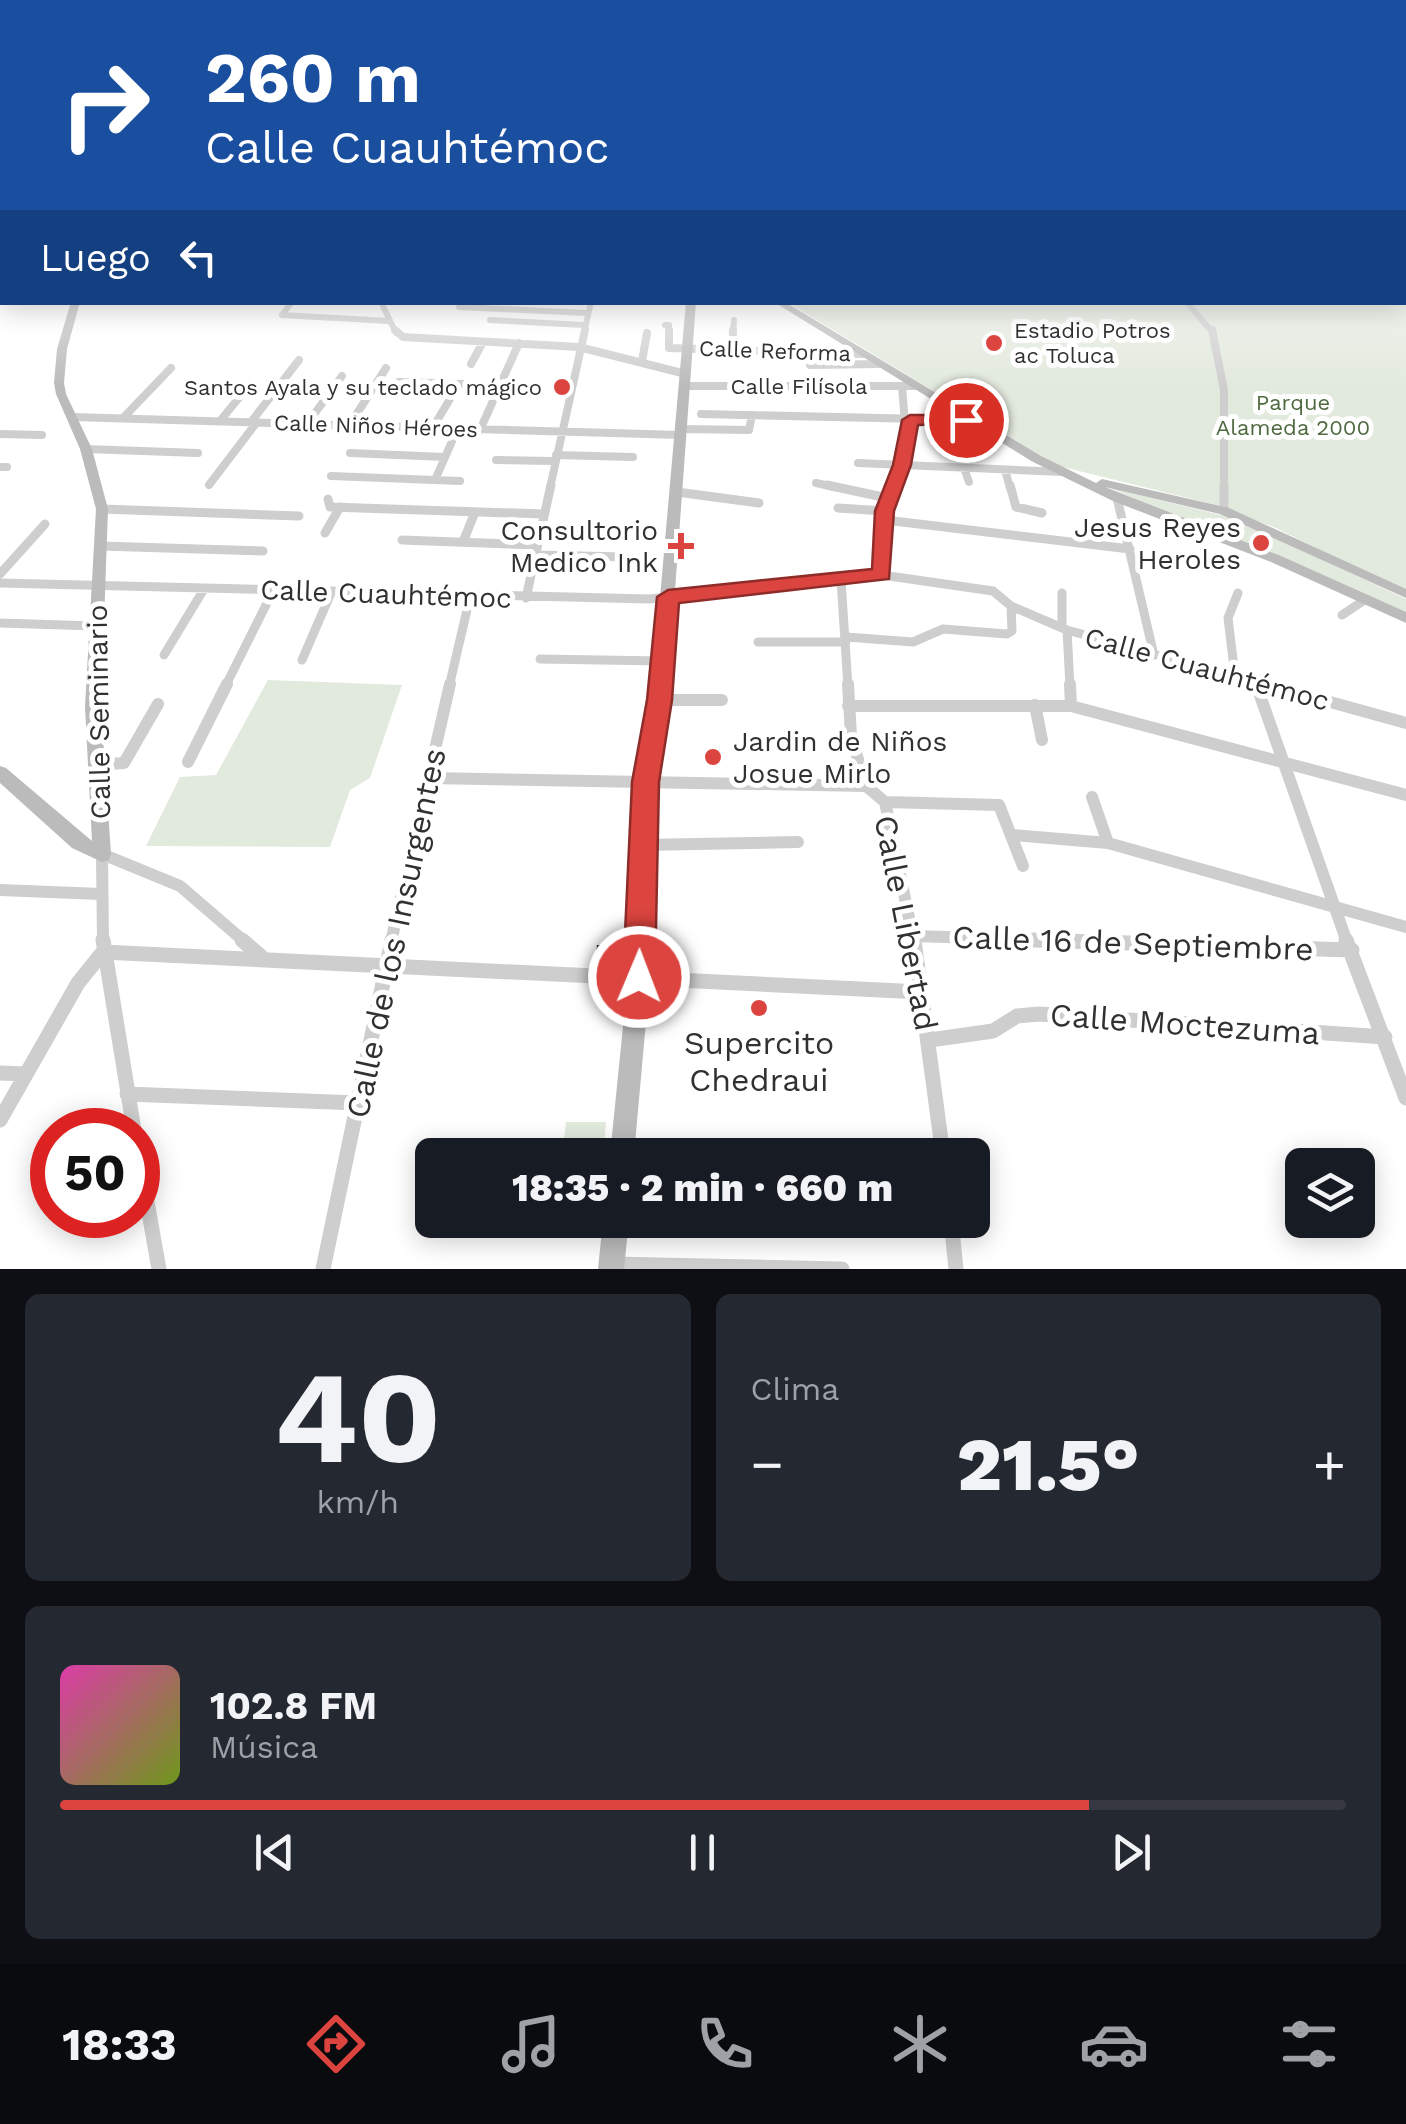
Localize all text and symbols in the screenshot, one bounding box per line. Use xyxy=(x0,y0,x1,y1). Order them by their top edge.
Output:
text: 260 m xyxy=(205,37,421,119)
icon: right xyxy=(40,40,170,170)
text: Calle Cuauhtémoc xyxy=(205,121,610,174)
icon: left xyxy=(171,230,226,285)
text: Luego xyxy=(40,236,151,280)
place label: Estadio Potros ac Toluca xyxy=(1014,318,1171,368)
marker: Estadio Potros ac Toluca xyxy=(983,332,1005,354)
street label: Calle Reforma xyxy=(699,336,851,366)
street label: Calle Filísola xyxy=(730,374,868,399)
place label: Santos Ayala y su teclado mágico xyxy=(184,375,542,400)
marker: Santos Ayala y su teclado mágico xyxy=(551,376,573,398)
pin xyxy=(924,378,1009,463)
park label: Parque Alameda 2000 xyxy=(1216,390,1370,440)
icon: arrive xyxy=(939,393,994,448)
street label: Calle Niños Héroes xyxy=(274,410,478,442)
place label: Jesus Reyes Heroles xyxy=(1074,511,1241,576)
place label: Consultorio Medico Ink xyxy=(500,514,658,579)
marker: Jesus Reyes Heroles xyxy=(1250,532,1272,554)
marker: Consultorio Medico Ink xyxy=(668,533,694,559)
street label: Calle Cuauhtémoc xyxy=(260,573,512,615)
street label: Calle Seminario xyxy=(81,604,117,820)
street label: Calle Cuauhtémoc xyxy=(1081,620,1333,718)
place label: Jardin de Niños Josue Mirlo xyxy=(733,725,947,790)
street label: Calle de los Insurgentes xyxy=(338,745,454,1121)
marker: Jardin de Niños Josue Mirlo xyxy=(702,746,724,768)
street label: Calle Libertad xyxy=(866,812,946,1034)
street label: Calle 16 de Septiembre xyxy=(952,918,1314,968)
position arrow xyxy=(587,925,691,1029)
street label: Calle Moctezuma xyxy=(1049,996,1321,1052)
marker: Supercito Chedraui xyxy=(748,997,770,1019)
place label: Supercito Chedraui xyxy=(684,1024,834,1099)
speed limit sign: 50 xyxy=(30,1108,160,1238)
map controls xyxy=(1285,1148,1375,1238)
button: layers xyxy=(1285,1148,1375,1238)
text: 18:35 · 2 min · 660 m xyxy=(512,1166,893,1210)
text: 40 xyxy=(274,1341,442,1494)
text: Clima xyxy=(751,1370,839,1408)
text: 21.5° xyxy=(957,1420,1140,1508)
text: − xyxy=(751,1432,784,1496)
text: + xyxy=(1313,1432,1346,1496)
text: km/h xyxy=(317,1483,399,1521)
text: 102.8 FM xyxy=(210,1684,377,1728)
text: Música xyxy=(210,1728,318,1766)
icon: previous xyxy=(247,1825,302,1880)
icon: pause xyxy=(675,1825,730,1880)
icon: next xyxy=(1104,1825,1159,1880)
icon: directions xyxy=(301,2009,371,2079)
icon: music xyxy=(496,2009,566,2079)
icon: phone xyxy=(690,2009,760,2079)
icon: climate xyxy=(885,2009,955,2079)
icon: car xyxy=(1079,2009,1149,2079)
icon: filters xyxy=(1274,2009,1344,2079)
text: 18:33 xyxy=(62,2018,177,2071)

